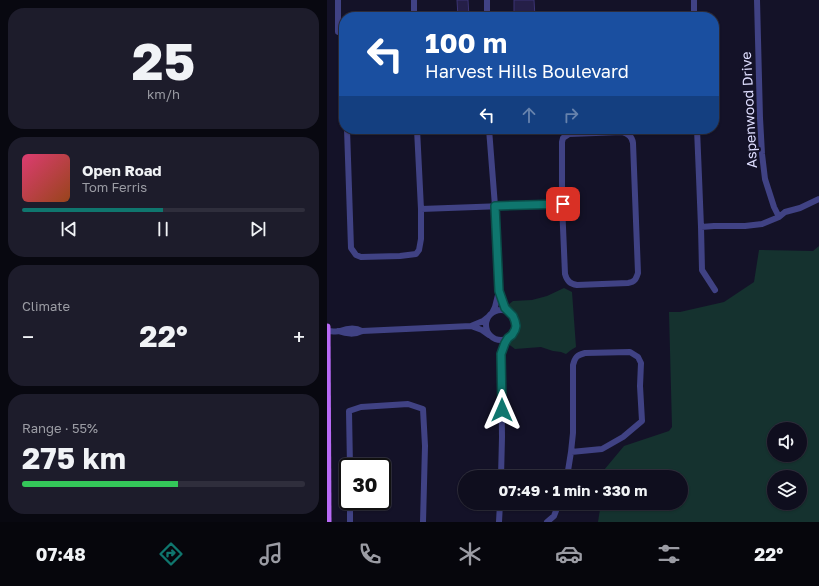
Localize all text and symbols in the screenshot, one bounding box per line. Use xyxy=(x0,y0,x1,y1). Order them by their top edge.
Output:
text: 100 m xyxy=(425,26,507,59)
icon: left xyxy=(359,28,411,80)
text: 25 xyxy=(132,29,195,91)
street label: Aspenwood Drive xyxy=(737,51,760,169)
text: Harvest Hills Boulevard xyxy=(425,60,629,82)
text: km/h xyxy=(147,86,180,102)
icon: left xyxy=(476,104,498,126)
icon: ahead xyxy=(518,104,540,126)
icon: right xyxy=(560,104,582,126)
text: Open Road xyxy=(82,161,162,179)
text: Tom Ferris xyxy=(82,179,147,195)
pin xyxy=(546,187,580,221)
icon: arrive xyxy=(552,193,574,215)
icon: previous xyxy=(58,218,80,240)
icon: pause xyxy=(152,218,174,240)
icon: next xyxy=(247,218,269,240)
text: Climate xyxy=(22,298,70,314)
text: 22° xyxy=(139,318,188,354)
text: − xyxy=(22,323,34,350)
text: + xyxy=(293,323,305,350)
position arrow xyxy=(481,389,523,431)
text: Range · 55% xyxy=(22,420,98,436)
map controls xyxy=(767,422,807,510)
button: sound xyxy=(767,422,807,462)
text: 275 km xyxy=(22,440,126,476)
speed limit sign: 30 xyxy=(339,458,391,510)
button: layers xyxy=(767,470,807,510)
text: 07:49 · 1 min · 330 m xyxy=(499,481,647,499)
icon: directions xyxy=(157,540,185,568)
icon: music xyxy=(257,540,285,568)
icon: phone xyxy=(356,540,384,568)
icon: climate xyxy=(456,540,484,568)
icon: car xyxy=(555,540,583,568)
icon: filters xyxy=(655,540,683,568)
text: 07:48 xyxy=(36,543,86,565)
text: 22° xyxy=(754,543,783,565)

